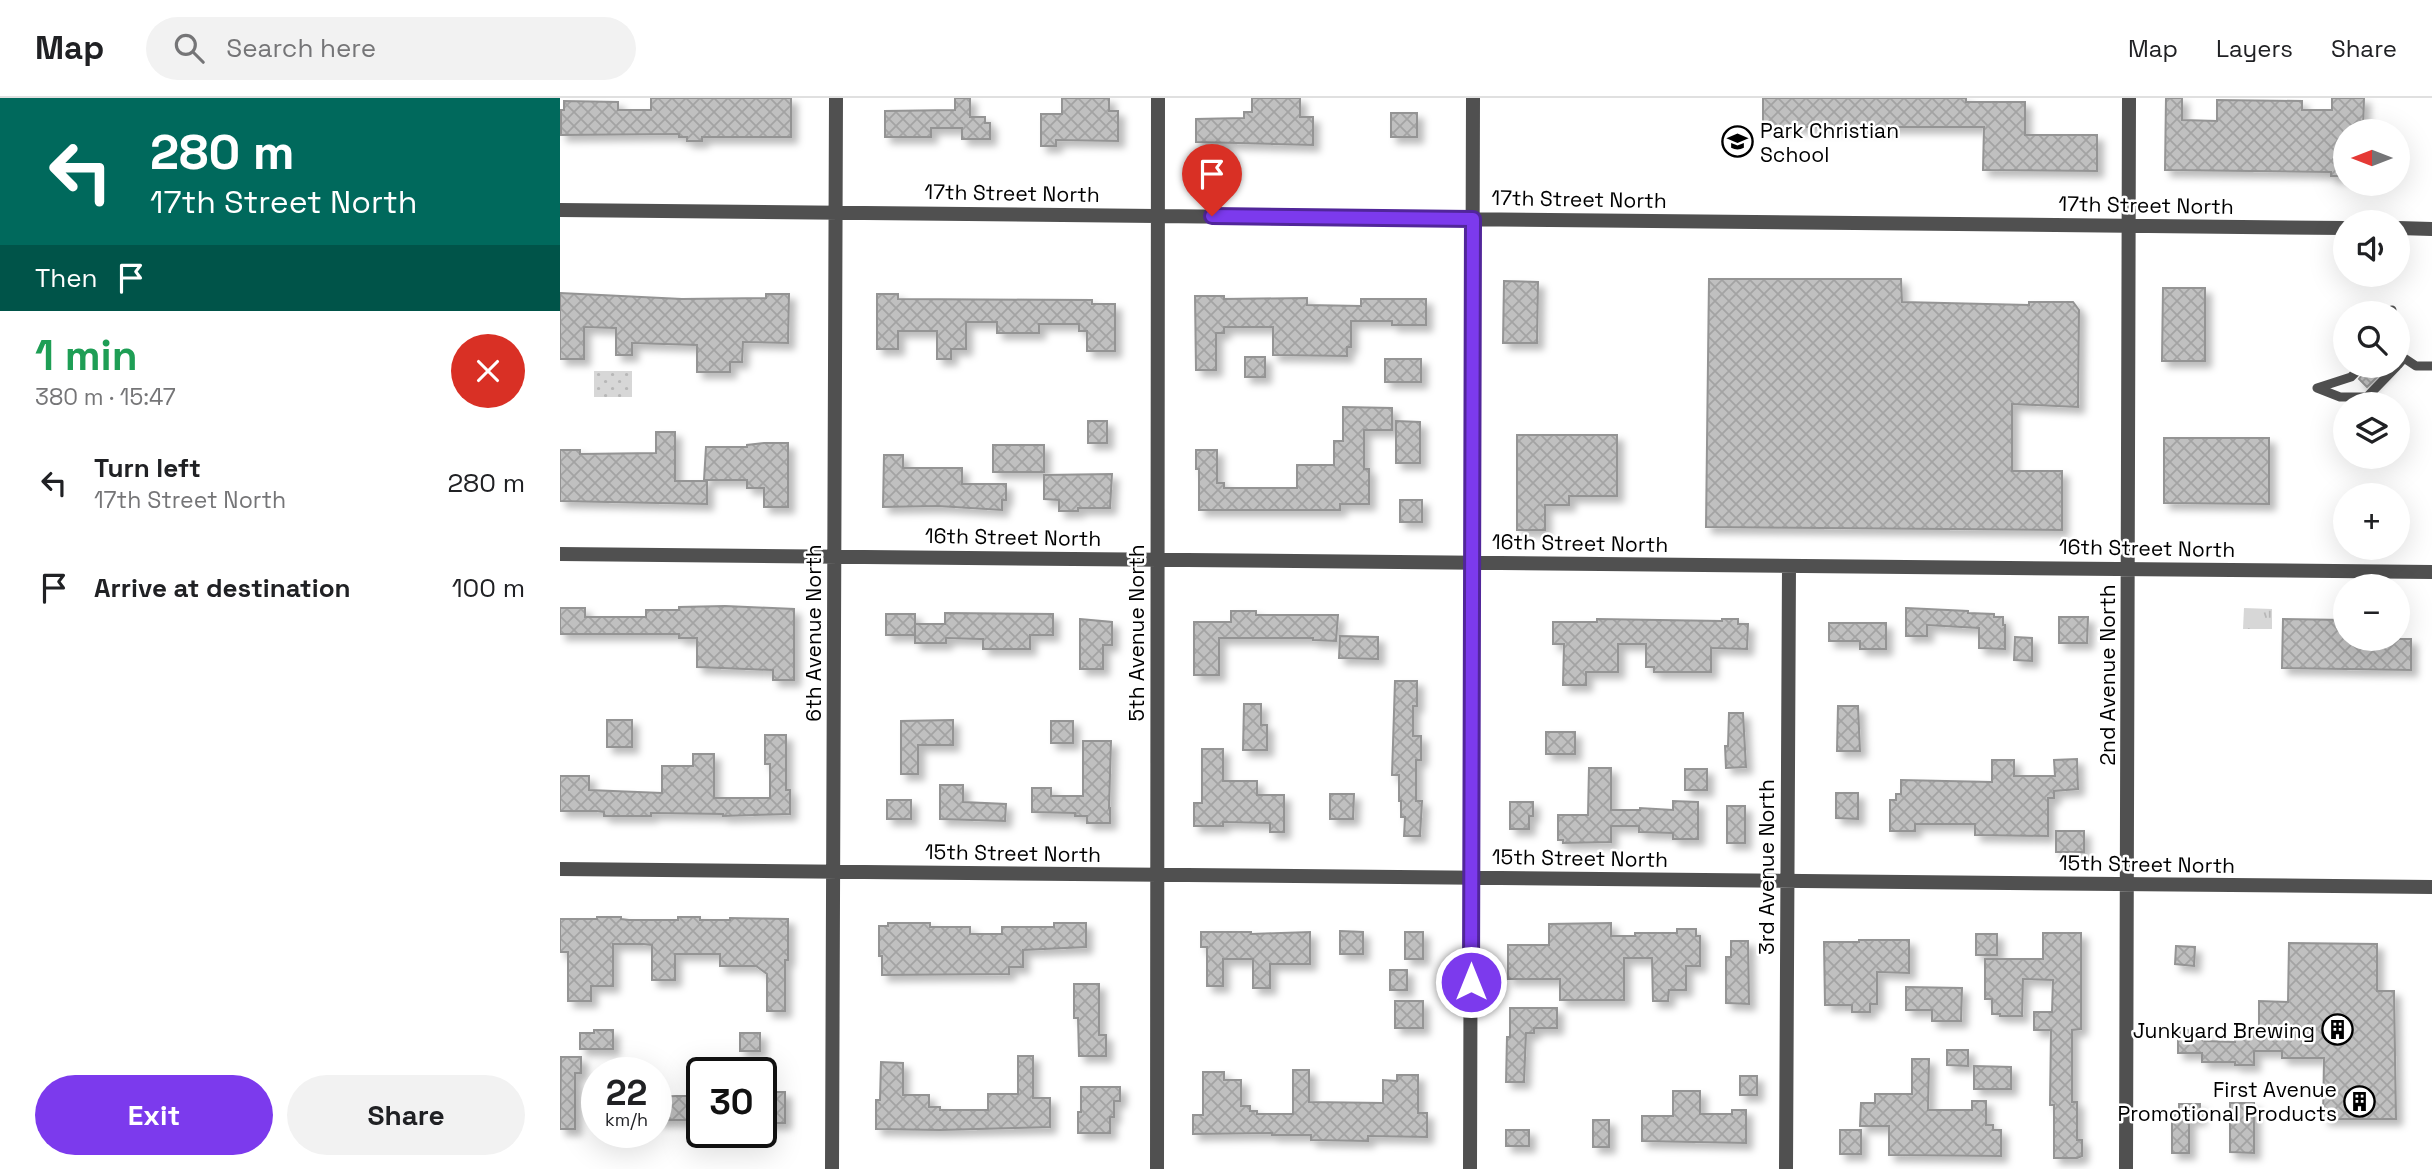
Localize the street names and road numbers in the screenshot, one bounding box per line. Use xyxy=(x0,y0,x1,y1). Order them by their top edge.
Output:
street label: 17th Street North xyxy=(924,178,1100,208)
street label: 17th Street North xyxy=(1491,184,1667,214)
street label: 17th Street North xyxy=(2058,190,2234,220)
street label: 16th Street North xyxy=(925,522,1101,552)
street label: 16th Street North xyxy=(1492,528,1668,558)
street label: 16th Street North xyxy=(2059,533,2235,563)
street label: 6th Avenue North xyxy=(800,544,827,722)
street label: 5th Avenue North xyxy=(1123,544,1150,722)
street label: 2nd Avenue North xyxy=(2094,584,2121,766)
street label: 3rd Avenue North xyxy=(1753,779,1780,955)
street label: 15th Street North xyxy=(925,838,1101,868)
street label: 15th Street North xyxy=(1492,843,1668,873)
street label: 15th Street North xyxy=(2059,849,2235,879)

